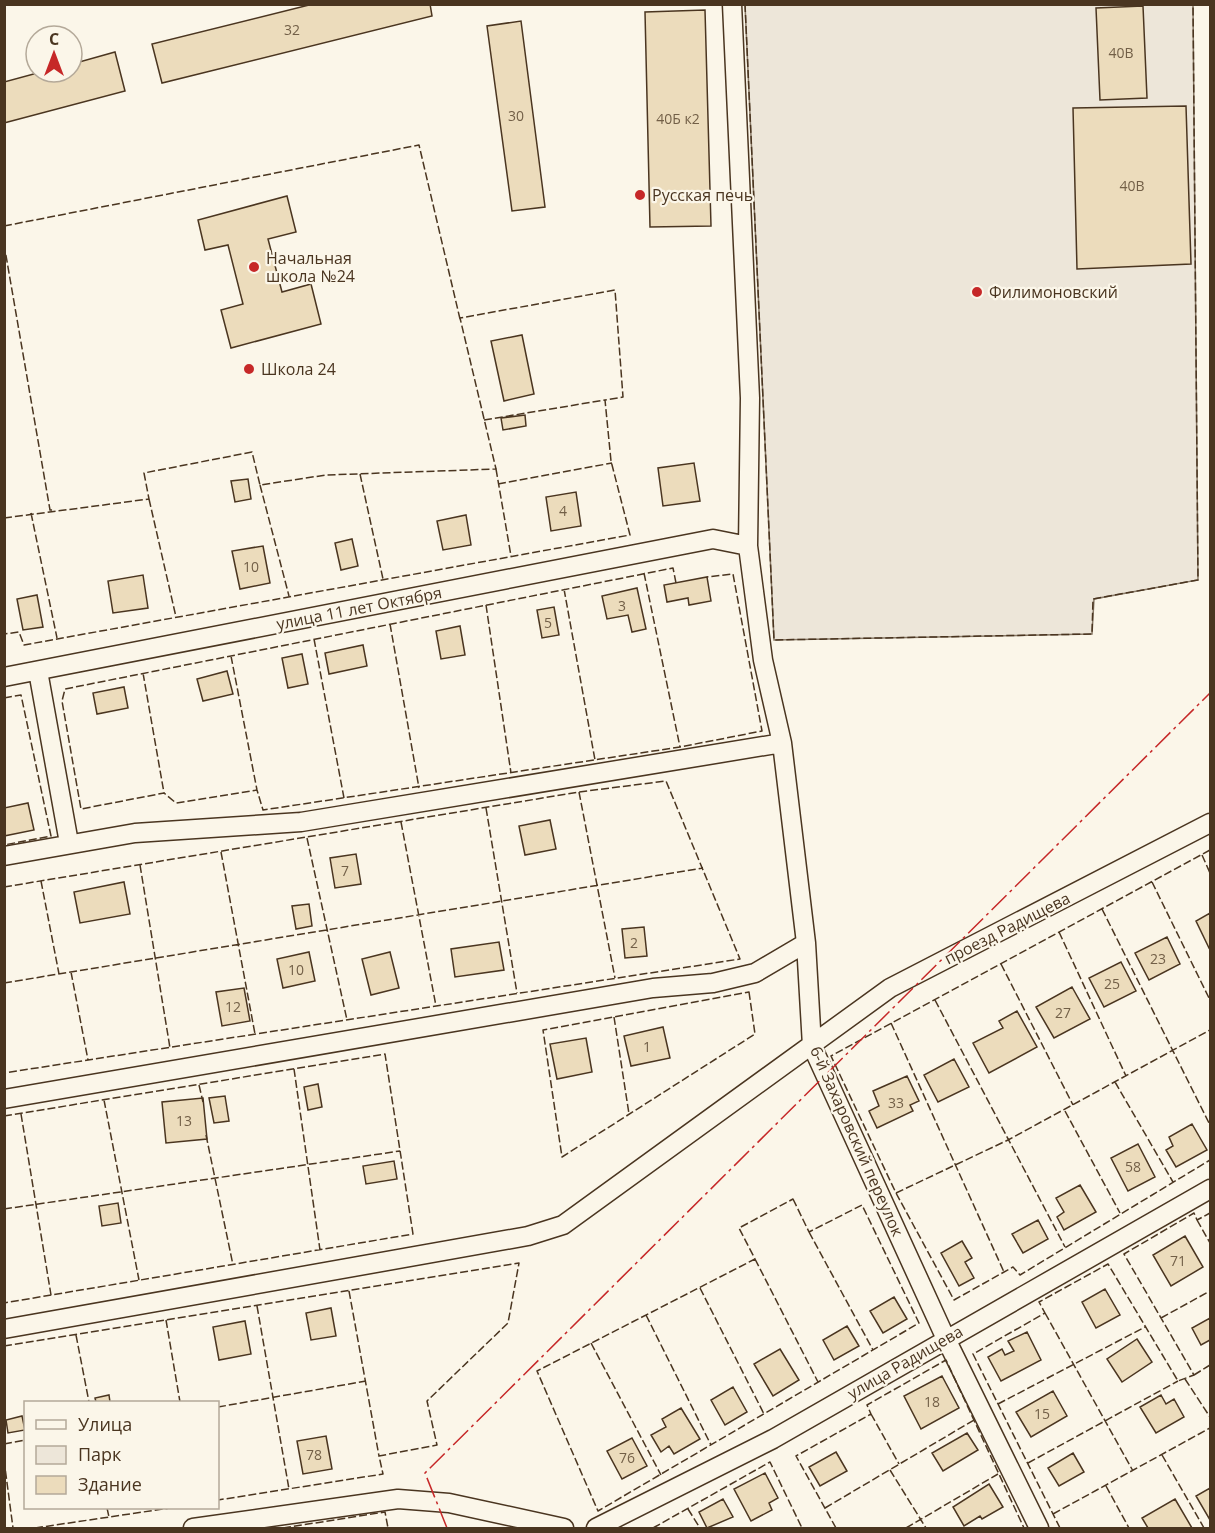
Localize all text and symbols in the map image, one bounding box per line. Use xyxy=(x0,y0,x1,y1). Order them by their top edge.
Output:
house number: 32 xyxy=(284,20,300,39)
north arrow xyxy=(24,24,84,84)
text: С xyxy=(49,28,59,50)
house number: 40В xyxy=(1108,43,1134,62)
house number: 30 xyxy=(508,106,524,125)
house number: 40Б к2 xyxy=(656,109,700,128)
house number: 40В xyxy=(1119,176,1145,195)
place label: Русская печь xyxy=(652,184,753,206)
marker: Русская печь xyxy=(633,188,647,202)
place label: Начальная школа №24 xyxy=(266,247,355,287)
marker: Начальная школа №24 xyxy=(247,260,261,274)
place label: Филимоновский xyxy=(989,281,1118,303)
marker: Филимоновский xyxy=(970,285,984,299)
place label: Школа 24 xyxy=(261,358,336,380)
marker: Школа 24 xyxy=(242,362,256,376)
house number: 4 xyxy=(559,501,567,520)
house number: 10 xyxy=(243,557,259,576)
street label: улица 11 лет Октября xyxy=(274,581,444,635)
house number: 3 xyxy=(618,596,626,615)
house number: 5 xyxy=(544,613,552,632)
house number: 7 xyxy=(341,861,349,880)
street label: проезд Радищева xyxy=(940,887,1074,969)
house number: 2 xyxy=(630,933,638,952)
house number: 23 xyxy=(1150,949,1166,968)
house number: 10 xyxy=(288,960,304,979)
house number: 25 xyxy=(1104,974,1120,993)
house number: 12 xyxy=(225,997,241,1016)
house number: 27 xyxy=(1055,1003,1071,1022)
house number: 1 xyxy=(643,1037,651,1056)
street label: 6-й Захаровский переулок xyxy=(805,1042,909,1240)
house number: 33 xyxy=(888,1093,904,1112)
house number: 13 xyxy=(176,1111,192,1130)
house number: 58 xyxy=(1125,1157,1141,1176)
house number: 71 xyxy=(1170,1251,1186,1270)
street label: улица Радищева xyxy=(843,1320,967,1404)
house number: 18 xyxy=(924,1392,940,1411)
legend xyxy=(24,1401,219,1509)
house number: 15 xyxy=(1034,1404,1050,1423)
text: Улица xyxy=(78,1412,132,1436)
text: Парк xyxy=(78,1442,122,1466)
house number: 78 xyxy=(306,1445,322,1464)
house number: 76 xyxy=(619,1448,635,1467)
text: Здание xyxy=(78,1472,142,1496)

